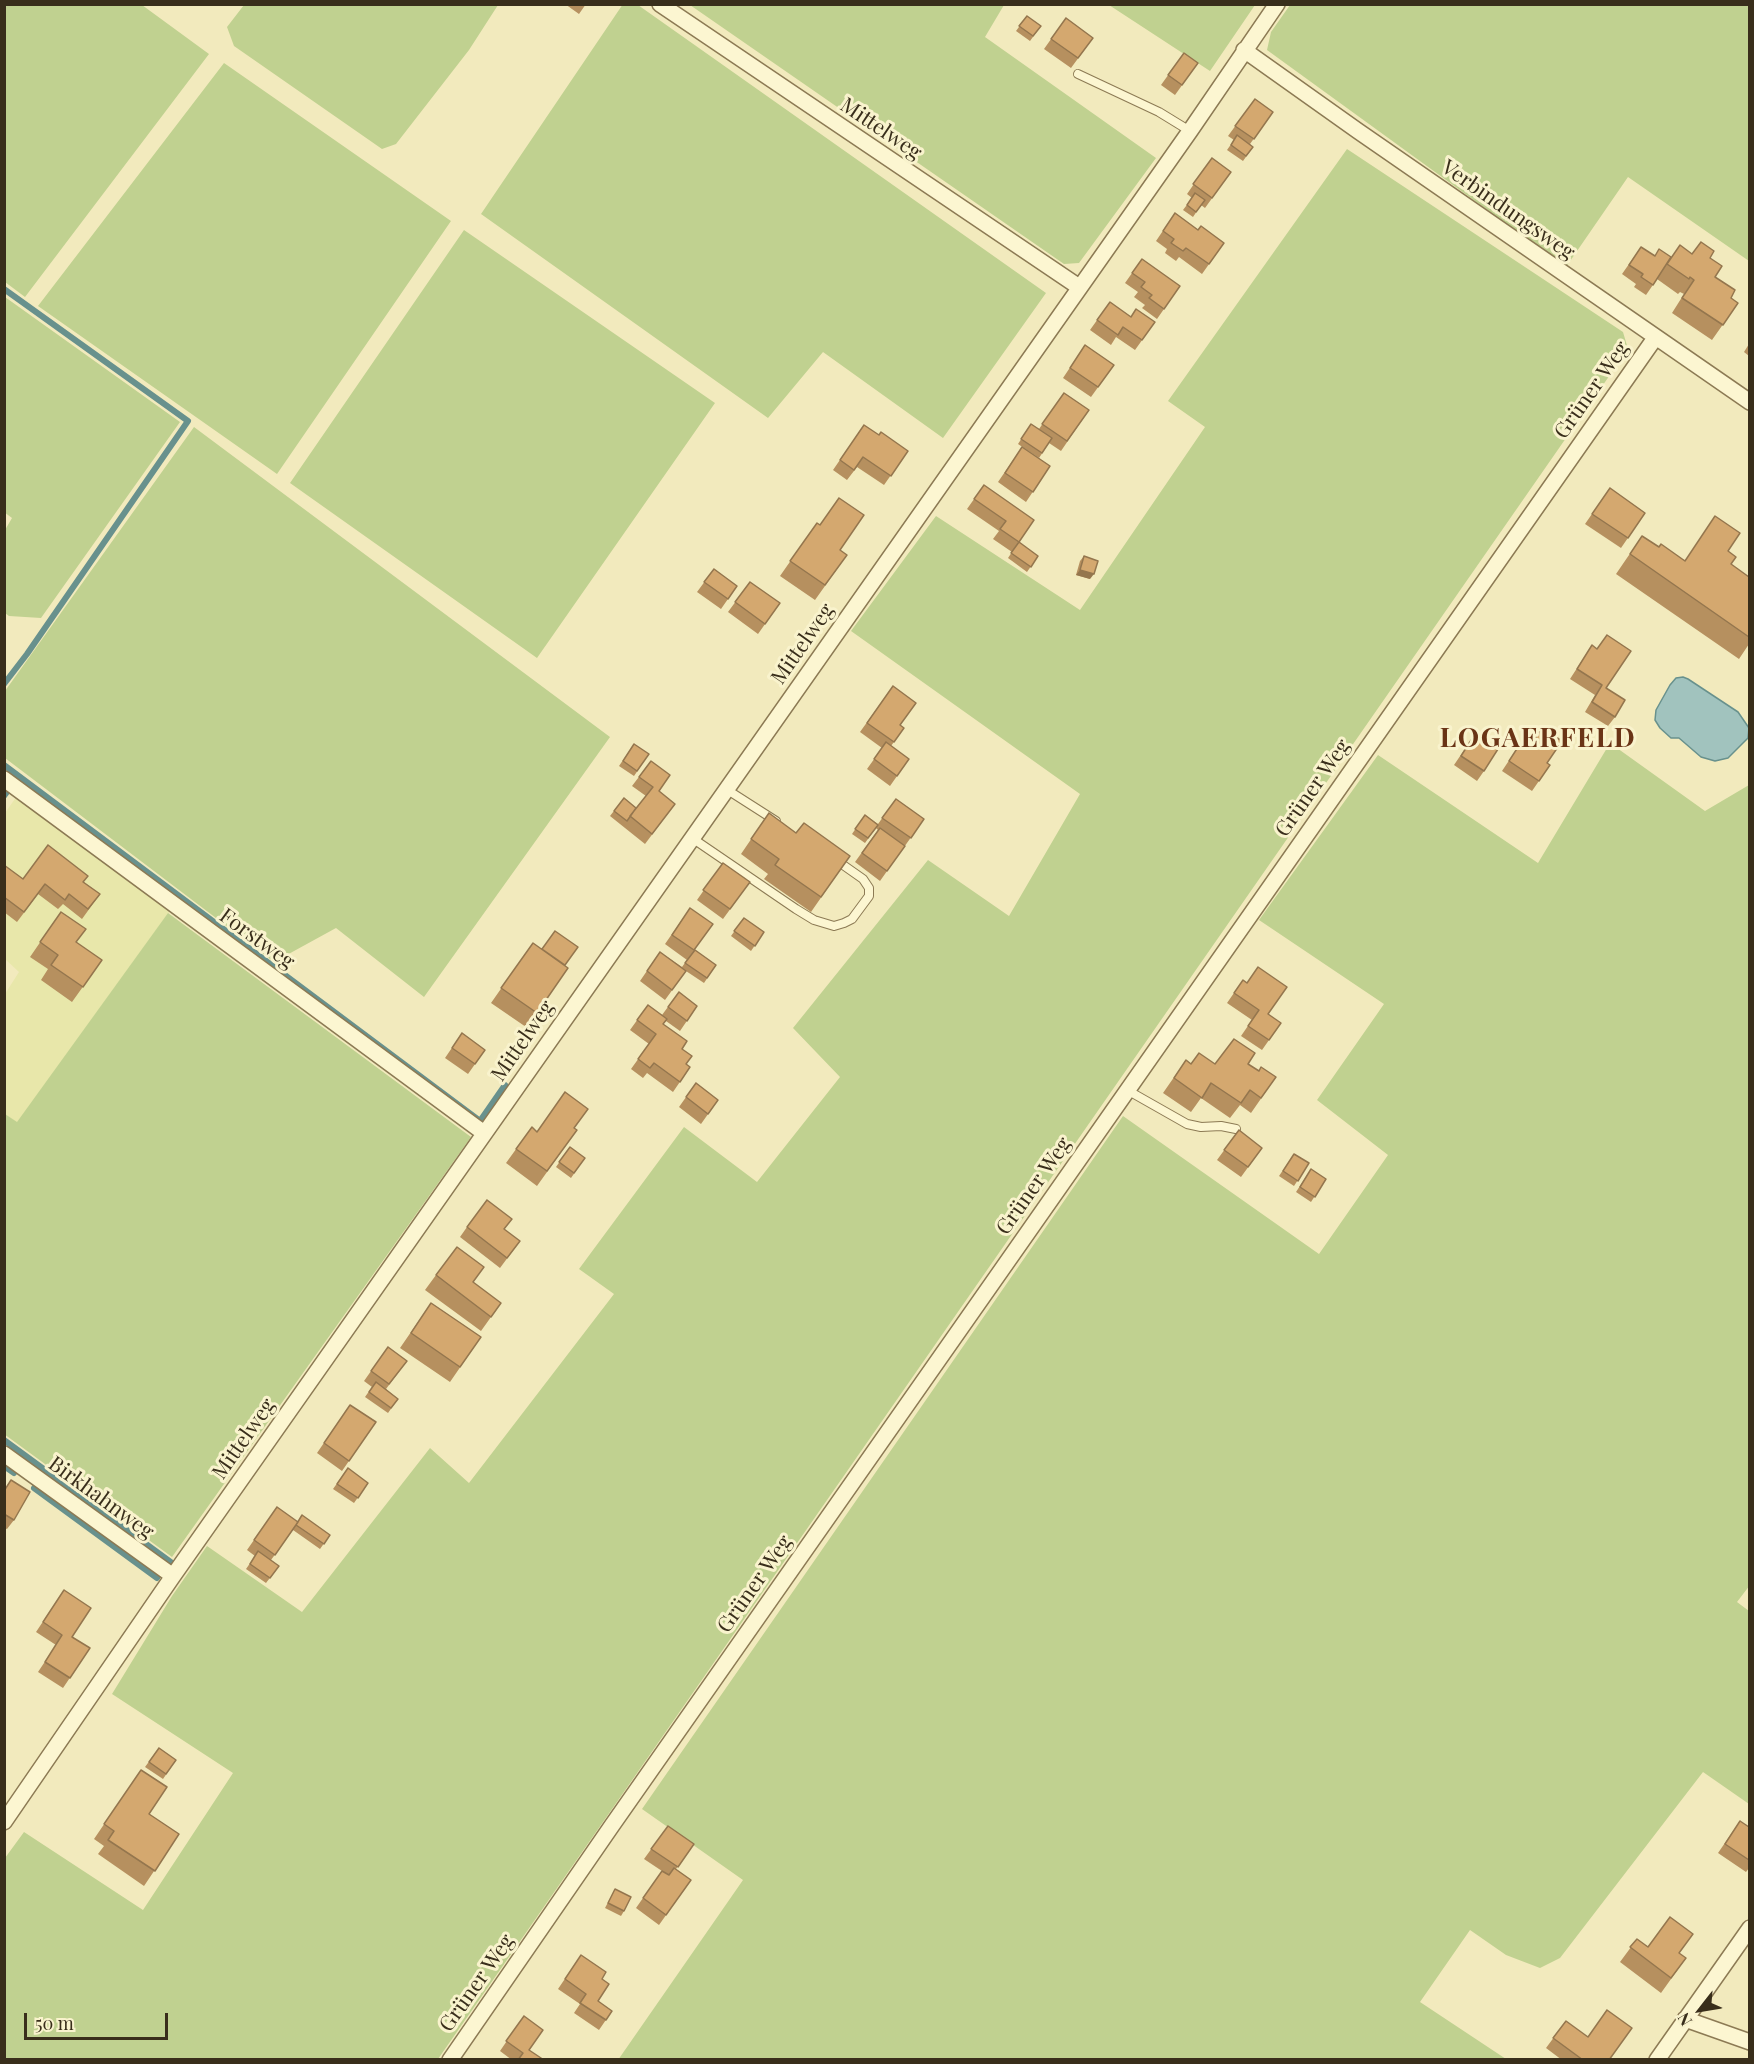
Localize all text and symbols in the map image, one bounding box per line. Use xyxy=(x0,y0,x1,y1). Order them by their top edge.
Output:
street label: Mittelweg xyxy=(835,93,927,165)
street label: Verbindungsweg xyxy=(1437,155,1579,265)
street label: Grüner Weg xyxy=(1549,336,1635,444)
street label: Mittelweg xyxy=(766,599,840,689)
district label: LOGAERFELD xyxy=(1440,723,1636,755)
street label: Grüner Weg xyxy=(1270,734,1356,842)
street label: Forstweg xyxy=(214,903,300,975)
street label: Mittelweg xyxy=(486,996,560,1086)
street label: Grüner Weg xyxy=(991,1132,1077,1240)
street label: Mittelweg xyxy=(207,1394,281,1484)
street label: Birkhahnweg xyxy=(43,1451,159,1545)
street label: Grüner Weg xyxy=(712,1530,798,1638)
street label: Grüner Weg xyxy=(434,1929,520,2037)
north arrow xyxy=(1670,1980,1730,2040)
scale bar xyxy=(27,2001,171,2039)
text: N xyxy=(1672,2009,1696,2030)
text: 50 m xyxy=(35,2011,74,2035)

